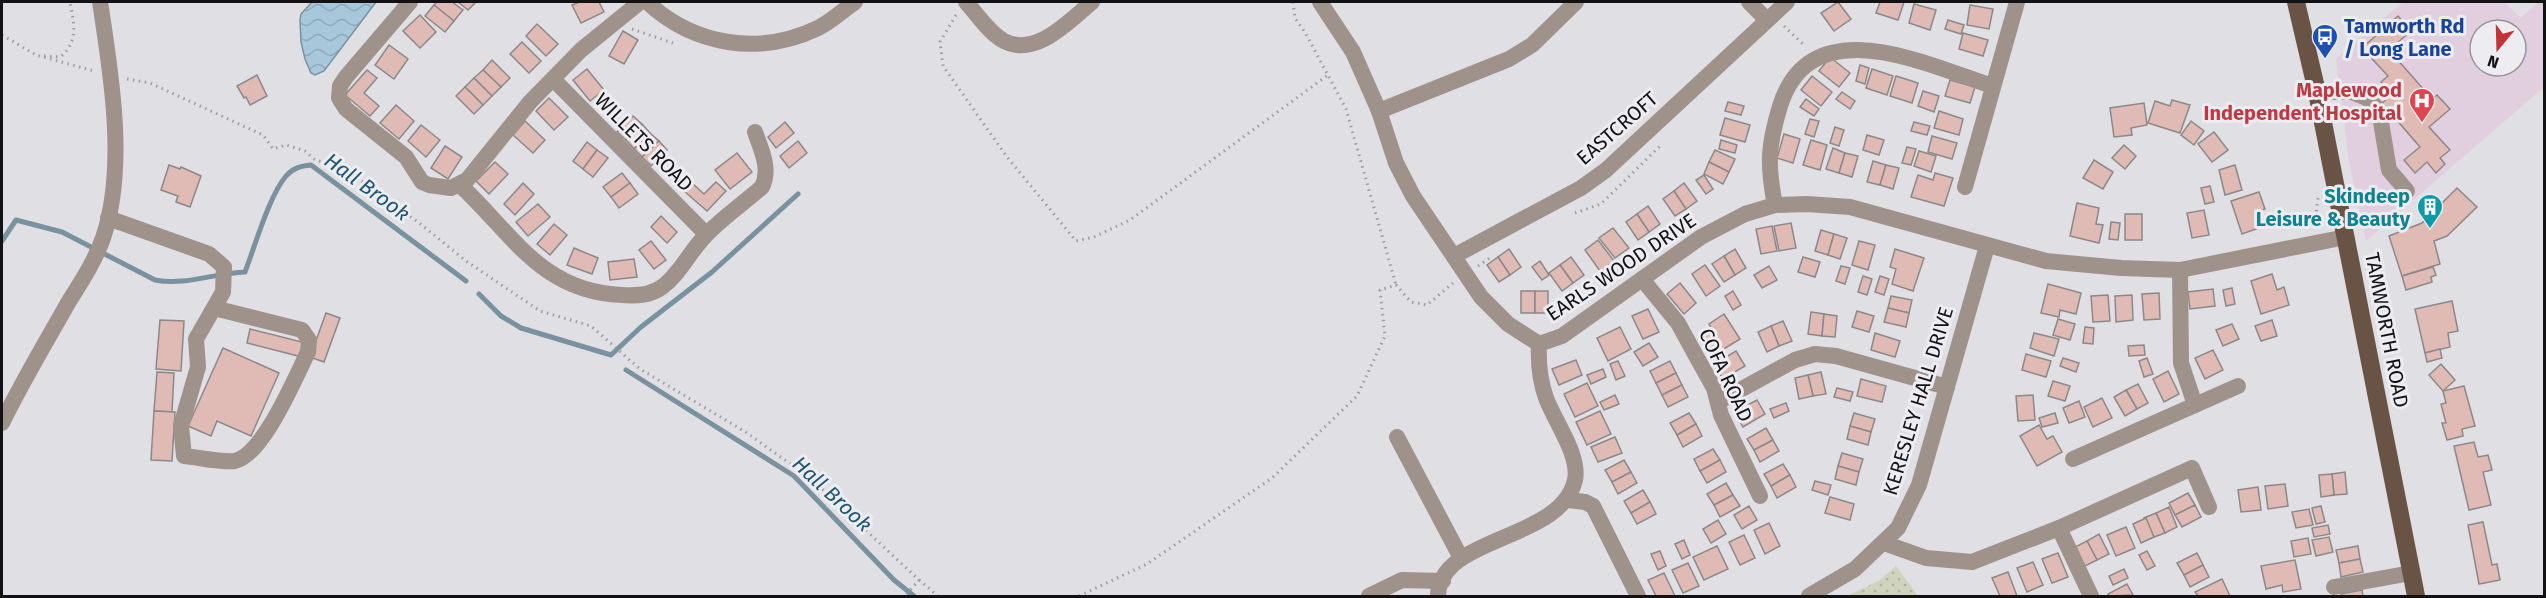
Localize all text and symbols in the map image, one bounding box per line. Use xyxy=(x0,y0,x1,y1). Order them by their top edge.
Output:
place label: Tamworth Rd / Long Lane xyxy=(2344,14,2464,61)
north arrow xyxy=(2468,18,2528,78)
bus stop icon: Tamworth Rd / Long Lane xyxy=(2310,22,2340,60)
text: N xyxy=(2485,51,2501,72)
place label: Maplewood Independent Hospital xyxy=(2204,78,2402,125)
street label: EASTCROFT xyxy=(1572,86,1663,170)
hospital icon: Maplewood Independent Hospital xyxy=(2407,86,2437,124)
street label: WILLETS ROAD xyxy=(590,88,698,196)
water label: Hall Brook xyxy=(319,147,415,227)
place label: Skindeep Leisure & Beauty xyxy=(2256,184,2411,231)
building icon: Skindeep Leisure & Beauty xyxy=(2415,192,2445,230)
street label: EARLS WOOD DRIVE xyxy=(1542,208,1700,326)
street label: TAMWORTH ROAD xyxy=(2360,250,2414,410)
street label: KERESLEY HALL DRIVE xyxy=(1878,304,1958,498)
street label: COFA ROAD xyxy=(1694,325,1758,425)
water label: Hall Brook xyxy=(787,451,877,537)

